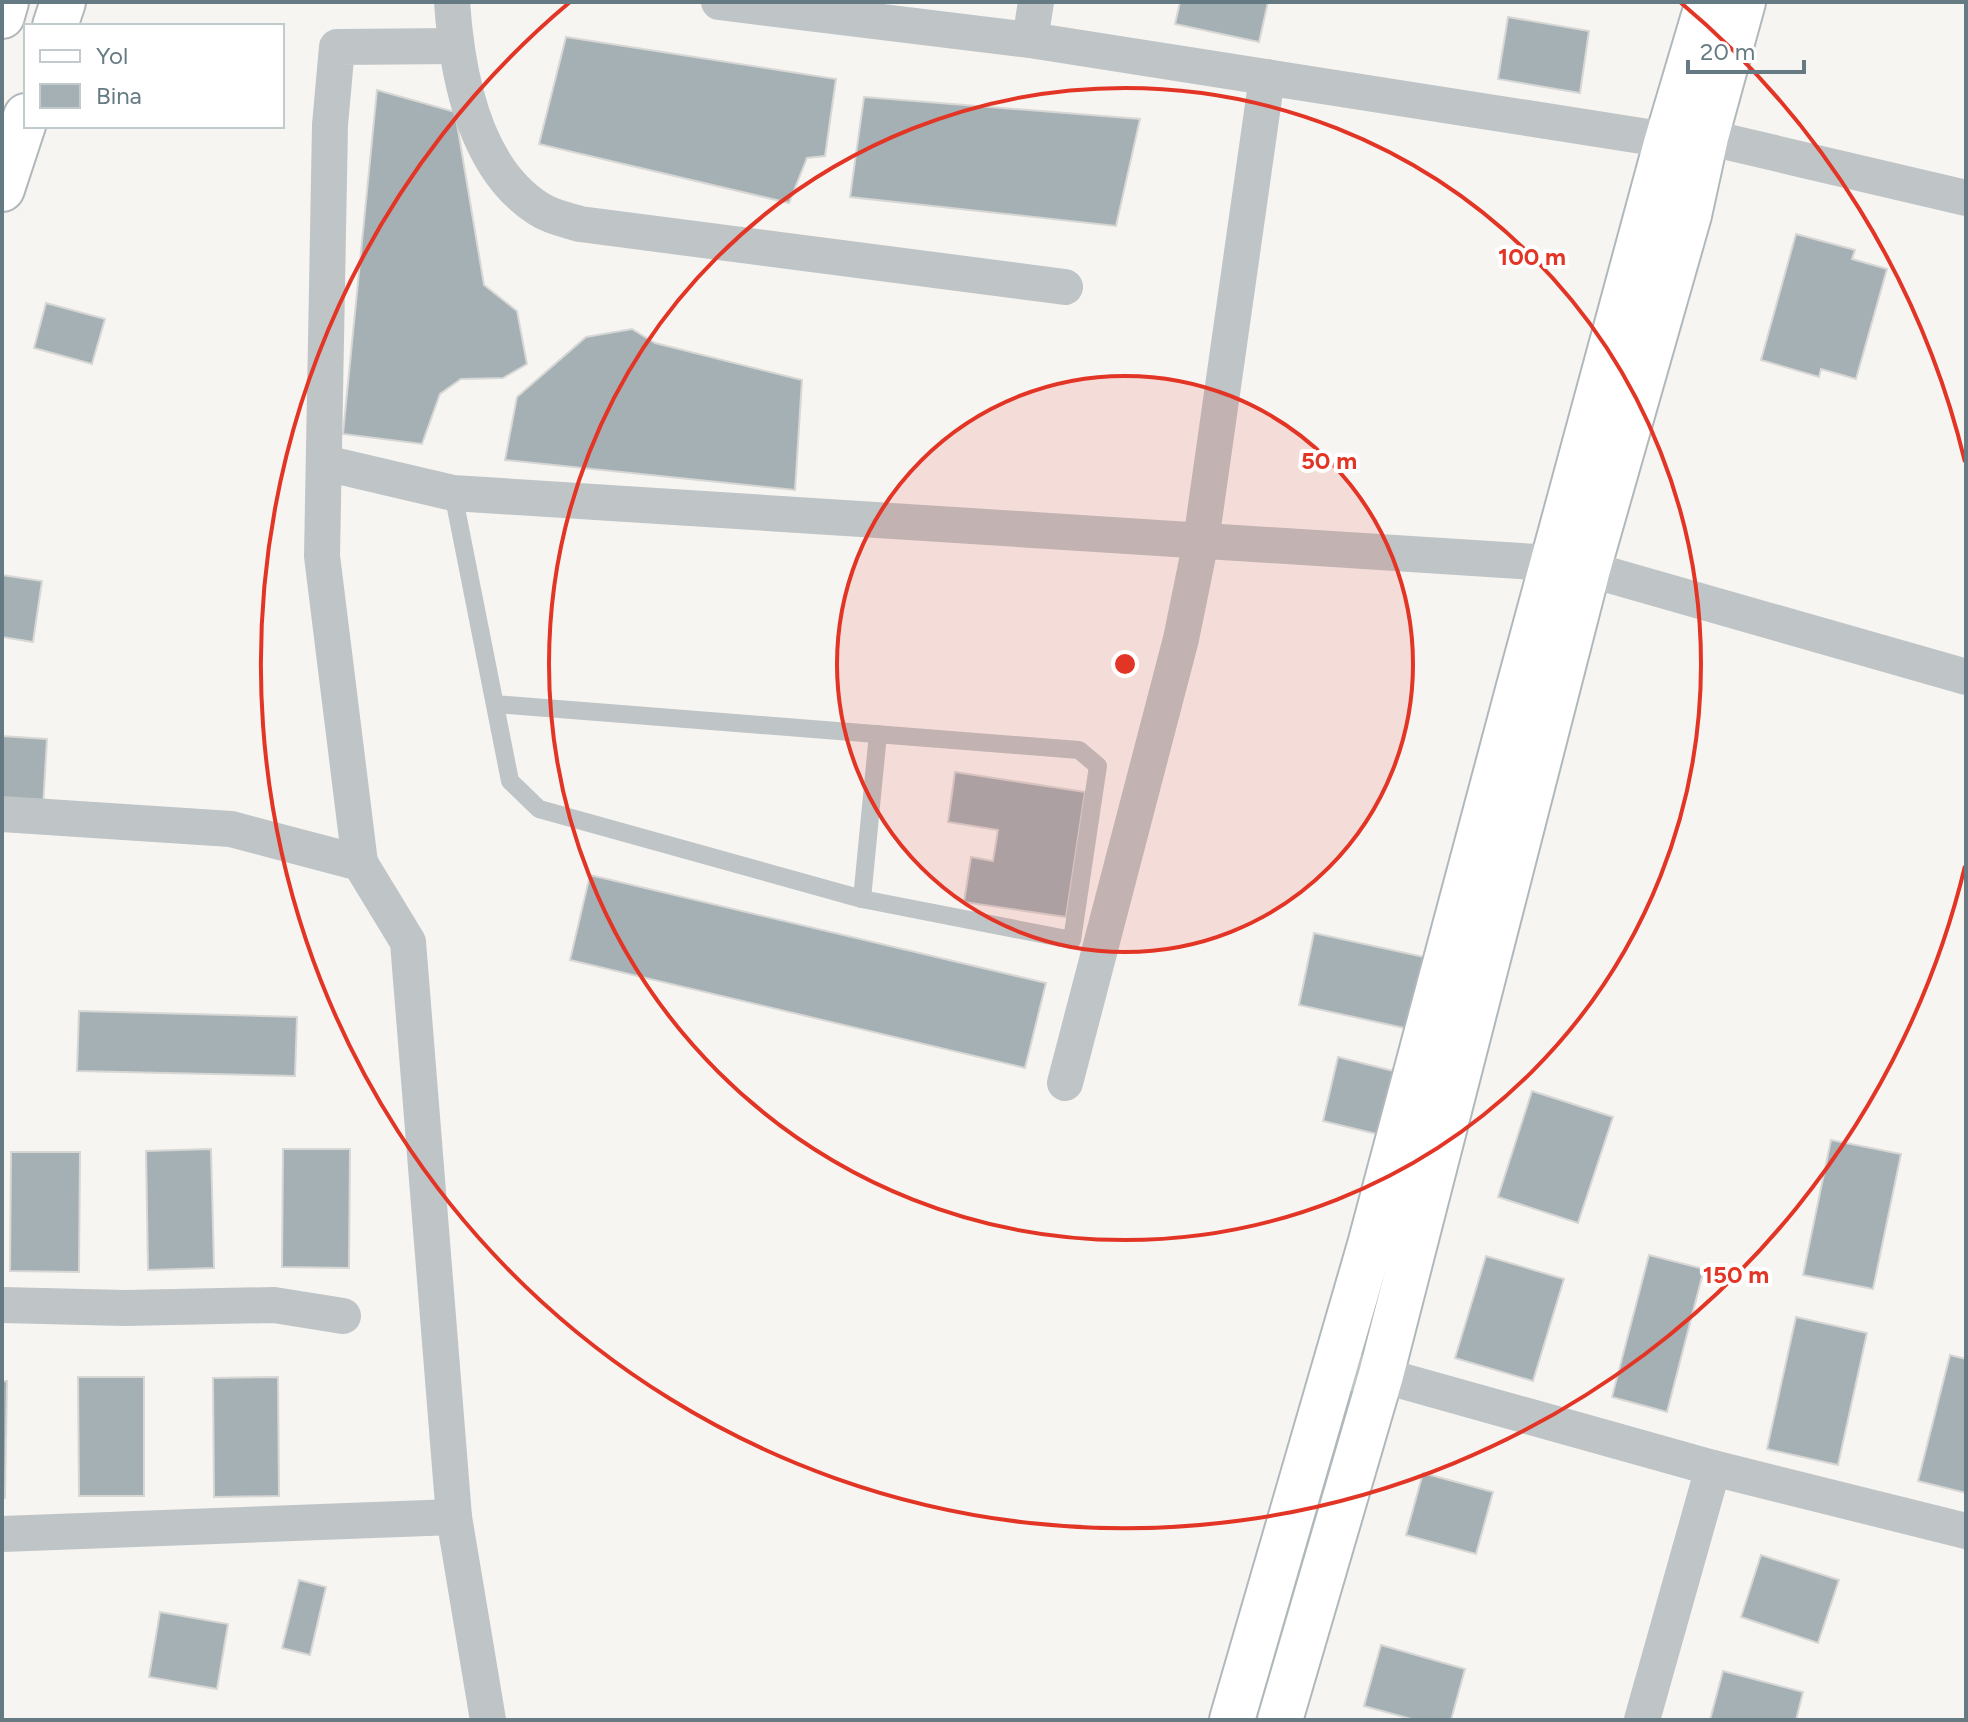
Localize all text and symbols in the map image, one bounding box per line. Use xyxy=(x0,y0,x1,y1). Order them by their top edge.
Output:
legend xyxy=(24,24,284,128)
scale bar xyxy=(1688,24,1804,74)
text: 20 m xyxy=(1700,37,1755,66)
text: Yol xyxy=(96,41,128,70)
text: Bina xyxy=(96,81,142,110)
text: 100 m xyxy=(1498,242,1566,271)
text: 50 m xyxy=(1301,446,1357,475)
centre of rings xyxy=(1111,650,1139,678)
text: 150 m xyxy=(1703,1260,1769,1289)

